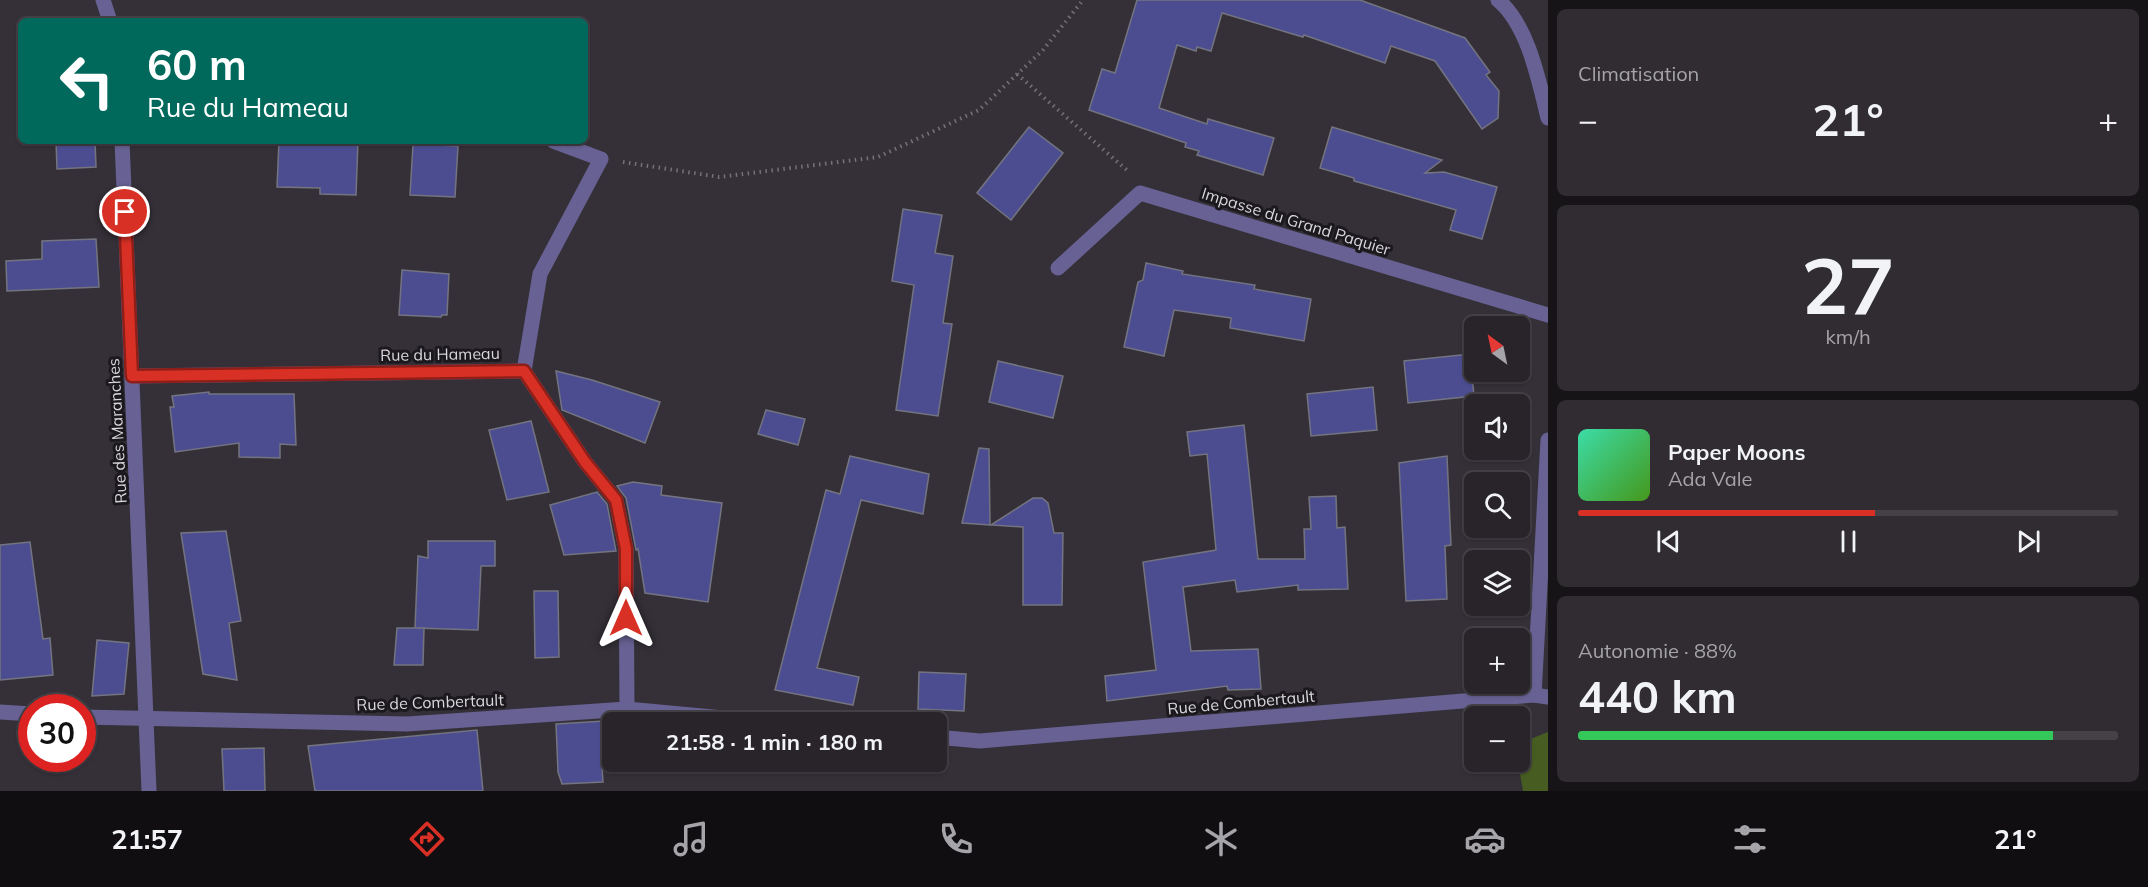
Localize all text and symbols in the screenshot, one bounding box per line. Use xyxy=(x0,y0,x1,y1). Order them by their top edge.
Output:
text: 60 m xyxy=(147,38,247,91)
icon: left xyxy=(48,42,126,120)
text: Climatisation xyxy=(1578,61,1699,86)
text: Rue du Hameau xyxy=(147,90,349,124)
text: 21° xyxy=(1812,91,1884,147)
text: − xyxy=(1578,99,1598,140)
text: + xyxy=(2098,99,2118,140)
street label: Impasse du Grand Paquier xyxy=(1199,183,1393,259)
pin xyxy=(99,186,150,237)
icon: arrive xyxy=(108,195,141,228)
text: 27 xyxy=(1801,236,1895,334)
north arrow xyxy=(1464,316,1530,382)
map controls xyxy=(1464,316,1530,772)
text: km/h xyxy=(1825,324,1871,349)
street label: Rue du Hameau xyxy=(380,343,500,365)
street label: Rue des Maranches xyxy=(103,358,131,504)
button: sound xyxy=(1464,394,1530,460)
text: Paper Moons xyxy=(1668,438,1806,466)
text: Ada Vale xyxy=(1668,466,1752,491)
button: search xyxy=(1464,472,1530,538)
icon: previous xyxy=(1652,525,1685,558)
icon: pause xyxy=(1832,525,1865,558)
icon: next xyxy=(2012,525,2045,558)
button: layers xyxy=(1464,550,1530,616)
position arrow xyxy=(594,586,658,650)
button: + xyxy=(1464,628,1530,694)
text: Autonomie · 88% xyxy=(1578,638,1737,663)
text: 440 km xyxy=(1578,668,1737,724)
street label: Rue de Combertault xyxy=(1167,686,1316,718)
street label: Rue de Combertault xyxy=(356,689,505,715)
speed limit sign: 30 xyxy=(18,694,96,772)
button: − xyxy=(1464,706,1530,772)
text: 21:58 · 1 min · 180 m xyxy=(666,728,883,756)
icon: directions xyxy=(406,818,448,860)
icon: music xyxy=(670,818,712,860)
icon: phone xyxy=(935,818,977,860)
icon: climate xyxy=(1200,818,1242,860)
icon: car xyxy=(1464,818,1506,860)
icon: filters xyxy=(1729,818,1771,860)
text: 21:57 xyxy=(111,822,183,856)
text: 21° xyxy=(1994,822,2037,856)

